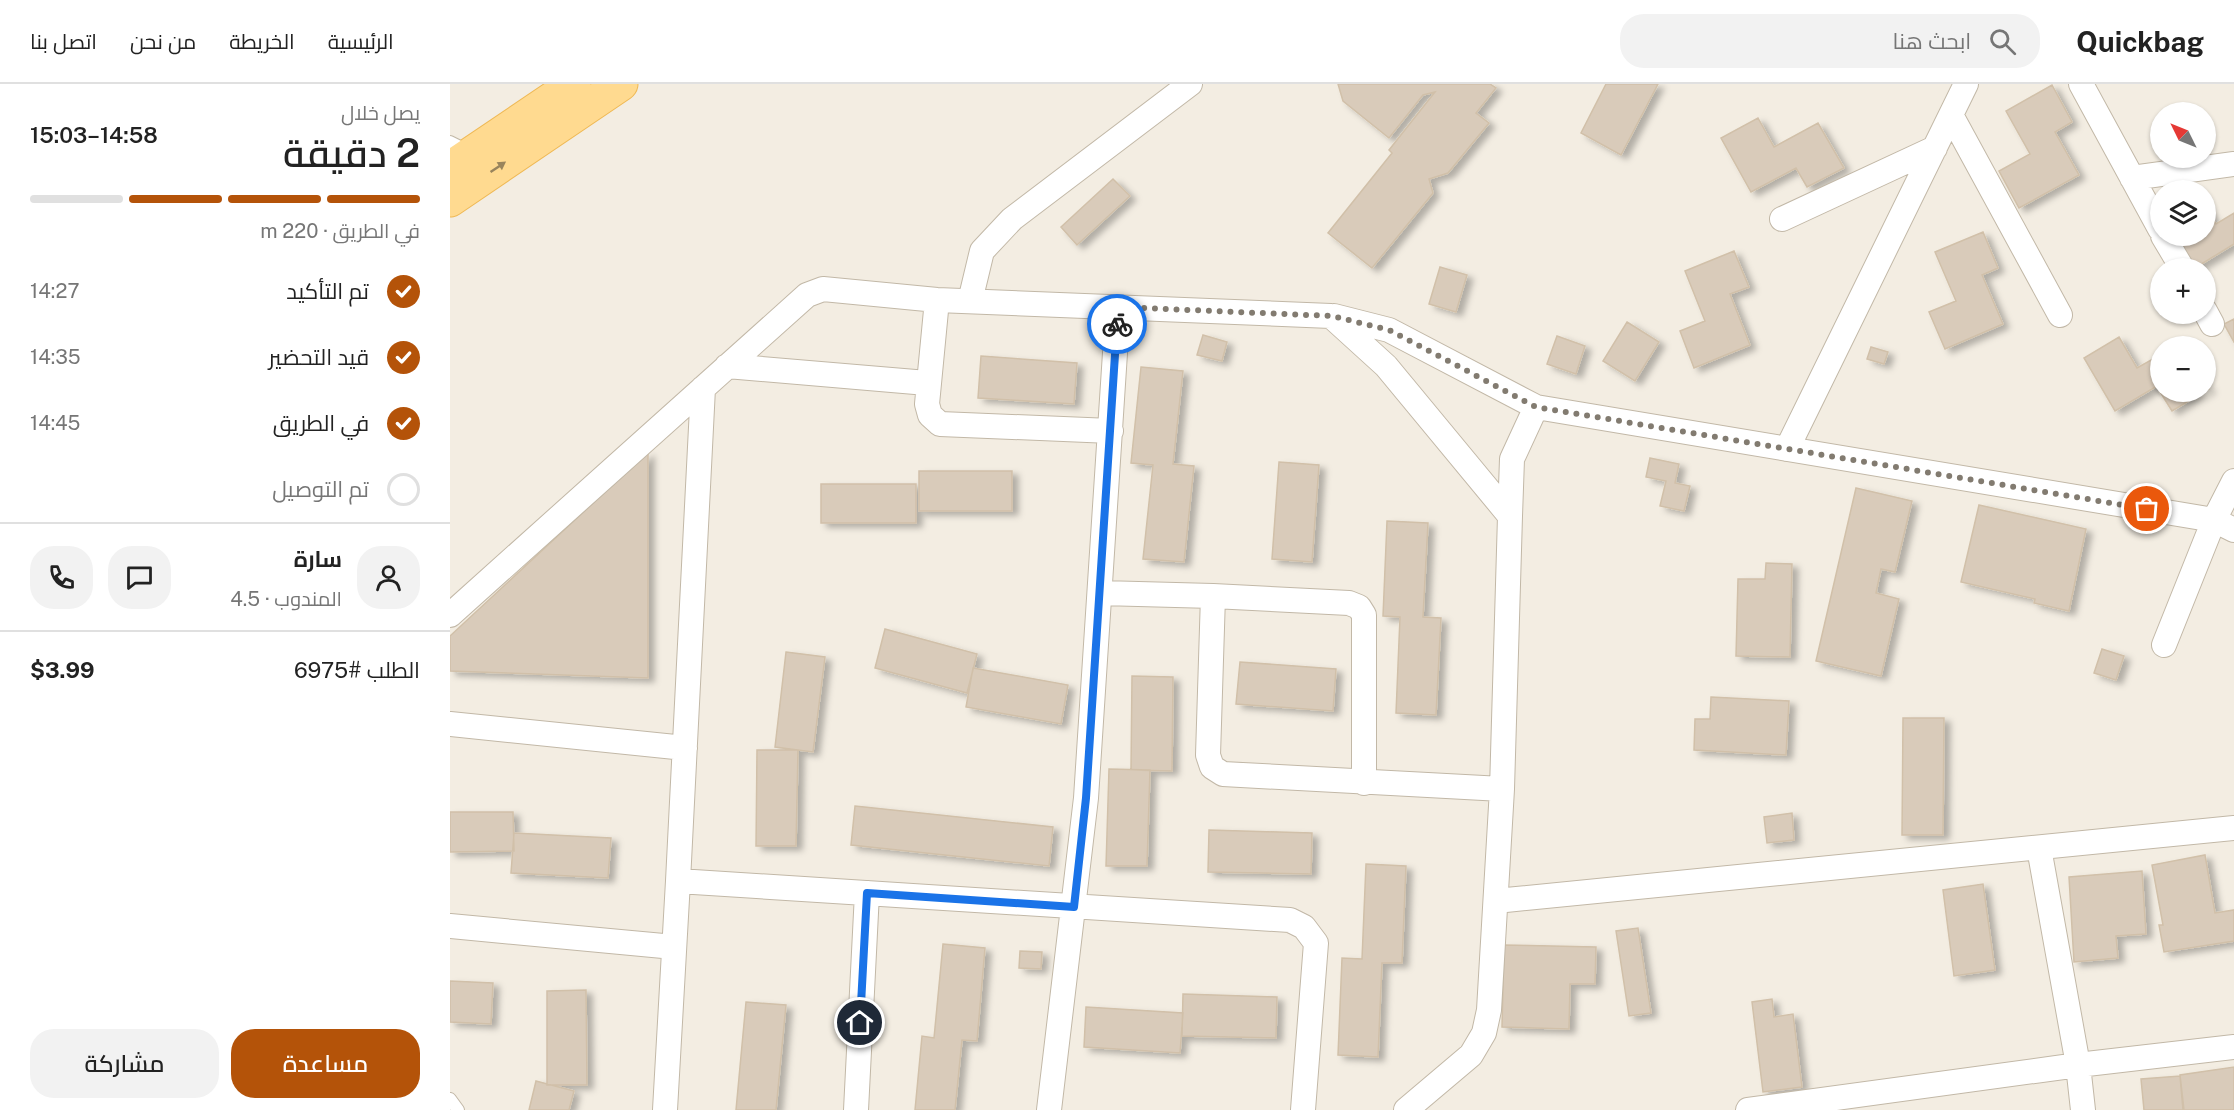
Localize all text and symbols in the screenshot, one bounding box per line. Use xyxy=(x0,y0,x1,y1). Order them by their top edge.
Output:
search box xyxy=(1620,14,2040,68)
icon: search xyxy=(1986,25,2019,58)
text: Quickbag xyxy=(2076,25,2204,58)
text: ابحث هنا xyxy=(1892,28,1971,54)
text: اتصل بنا xyxy=(30,29,97,54)
text: من نحن xyxy=(130,29,196,54)
text: الخريطة xyxy=(229,29,295,54)
text: الرئيسية xyxy=(328,29,394,54)
text: يصل خلال xyxy=(341,101,420,125)
north arrow xyxy=(2150,102,2216,168)
map controls xyxy=(2150,102,2216,402)
text: 14:58–15:03 xyxy=(30,122,158,148)
text: 2 دقيقة xyxy=(283,130,420,176)
one-way arrow xyxy=(490,161,506,173)
button: layers xyxy=(2150,180,2216,246)
text: في الطريق · 220 m xyxy=(260,219,420,243)
button: + xyxy=(2150,258,2216,324)
icon: check xyxy=(387,275,420,308)
text: تم التأكيد xyxy=(286,278,369,304)
text: 14:27 xyxy=(30,279,80,303)
courier xyxy=(1087,294,1147,354)
icon: bike xyxy=(1101,308,1134,341)
button: − xyxy=(2150,336,2216,402)
icon: check xyxy=(387,341,420,374)
text: قيد التحضير xyxy=(269,344,369,370)
text: 14:35 xyxy=(30,345,81,369)
icon: check xyxy=(387,407,420,440)
text: في الطريق xyxy=(273,410,369,436)
text: 14:45 xyxy=(30,411,80,435)
text: تم التوصيل xyxy=(272,476,369,502)
pin xyxy=(2121,483,2172,534)
icon: bag xyxy=(2130,492,2163,525)
button: phone xyxy=(30,546,93,609)
button: chat xyxy=(108,546,171,609)
text: سارة xyxy=(294,546,342,572)
button: person xyxy=(357,546,420,609)
text: المندوب · 4.5 xyxy=(230,587,342,611)
text: $3.99 xyxy=(30,657,94,683)
text: الطلب #6975 xyxy=(294,657,420,683)
pin xyxy=(834,997,885,1048)
icon: home xyxy=(843,1006,876,1039)
button: مشاركة xyxy=(30,1029,219,1098)
button: مساعدة xyxy=(231,1029,420,1098)

